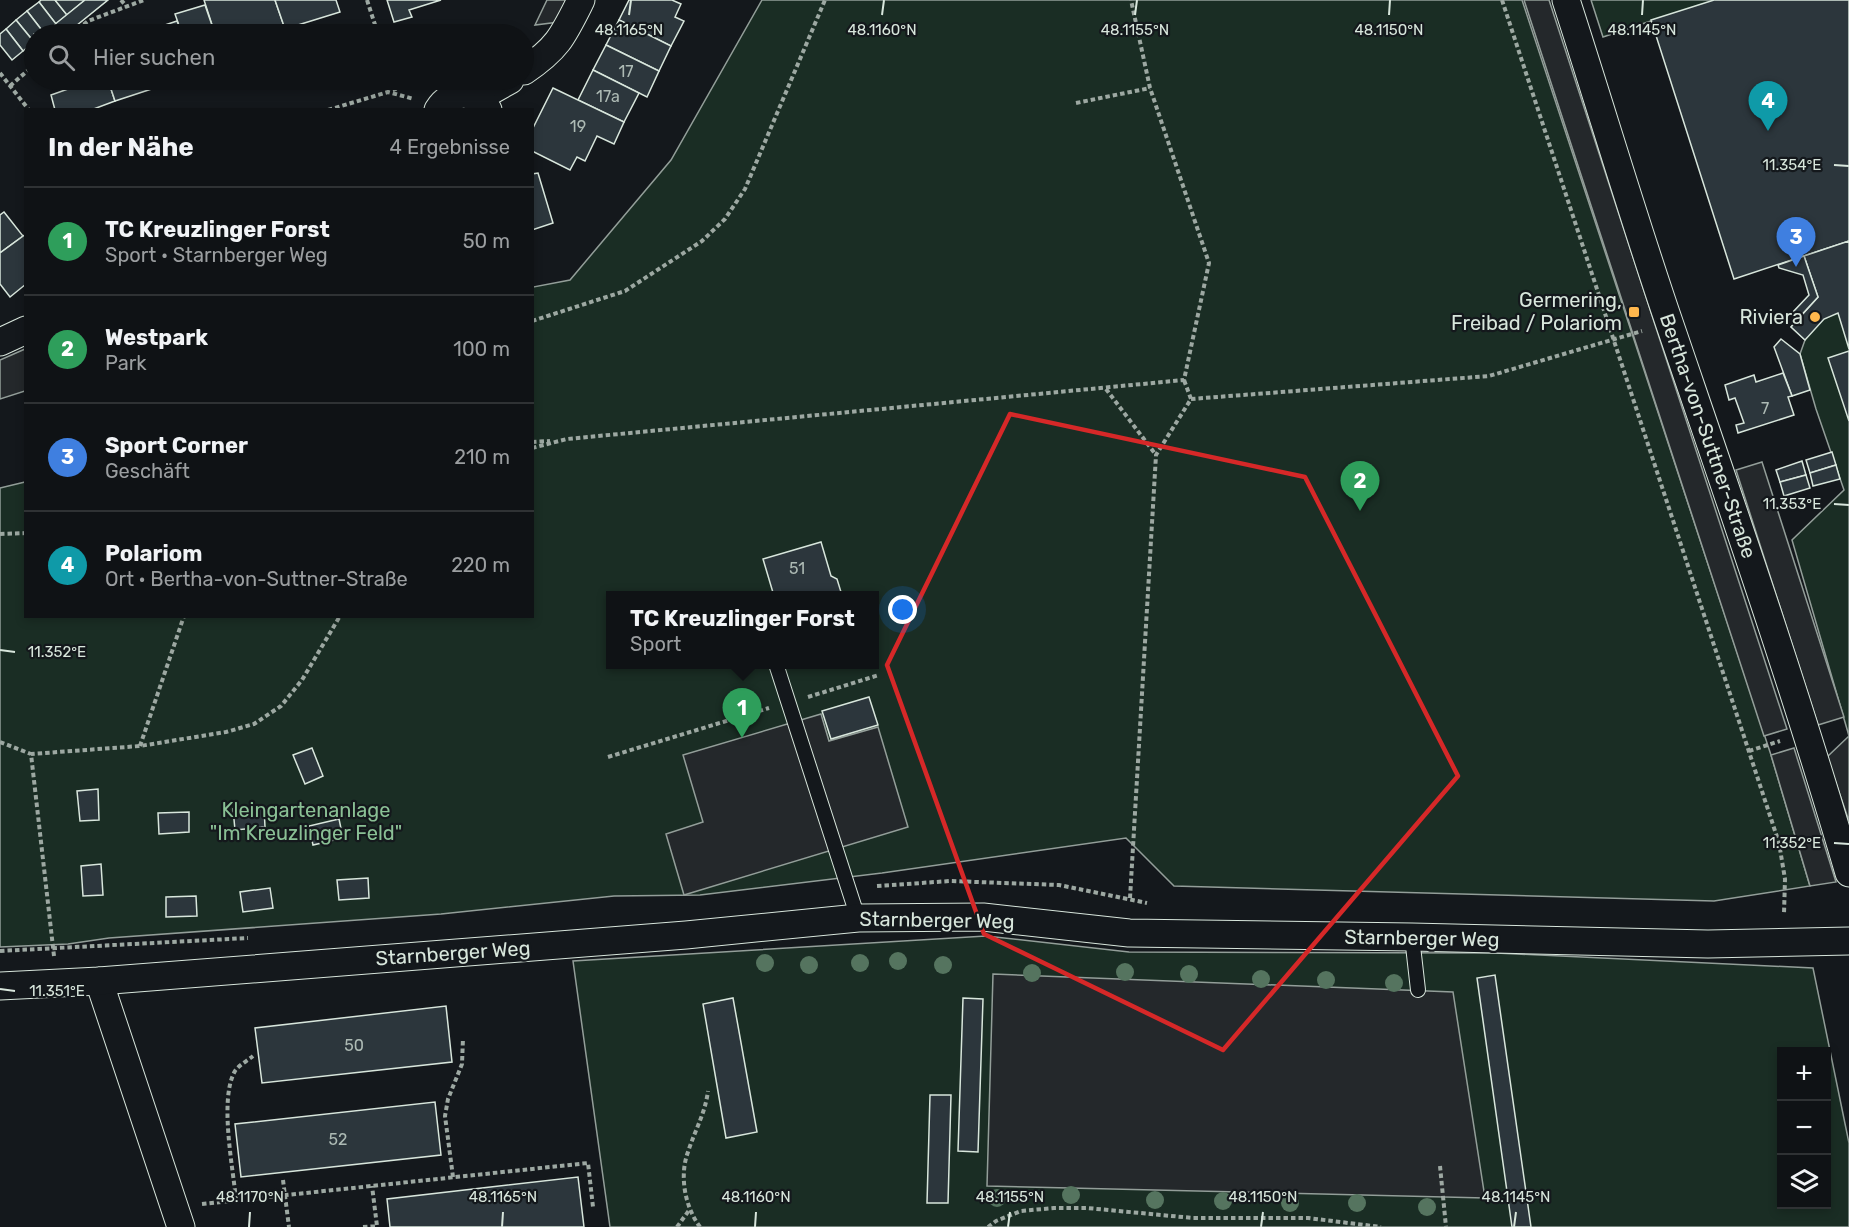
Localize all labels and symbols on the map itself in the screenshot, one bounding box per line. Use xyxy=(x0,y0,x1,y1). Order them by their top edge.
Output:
text: 48.1165°N xyxy=(595,21,663,39)
text: 48.1160°N xyxy=(847,21,917,39)
text: 48.1155°N xyxy=(1101,21,1169,39)
text: 48.1150°N xyxy=(1354,21,1424,39)
text: 48.1145°N xyxy=(1608,21,1676,39)
house number: 17 xyxy=(618,62,634,81)
pin: 4 xyxy=(1748,82,1788,131)
house number: 17a xyxy=(596,87,620,106)
house number: 19 xyxy=(570,117,586,136)
text: 11.354°E xyxy=(1763,156,1821,174)
pin: 3 xyxy=(1776,218,1816,267)
place label: Germering, Freibad / Polariom xyxy=(1451,288,1622,335)
marker: Germering, Freibad / Polariom xyxy=(1627,305,1641,319)
place label: Riviera xyxy=(1739,305,1803,329)
street label: Bertha-von-Suttner-Straße xyxy=(1655,310,1761,562)
marker: Riviera xyxy=(1808,310,1822,324)
house number: 7 xyxy=(1761,399,1769,418)
pin: 2 xyxy=(1340,462,1380,511)
text: 11.353°E xyxy=(1763,495,1821,513)
house number: 51 xyxy=(789,559,805,578)
your location xyxy=(888,595,917,624)
text: 11.352°E xyxy=(28,643,86,661)
pin: 1 xyxy=(722,688,762,738)
park label: Kleingartenanlage "Im Kreuzlinger Feld" xyxy=(210,798,402,845)
text: 11.352°E xyxy=(1763,834,1821,852)
street label: Starnberger Weg xyxy=(859,907,1015,933)
street label: Starnberger Weg xyxy=(1344,925,1500,951)
street label: Starnberger Weg xyxy=(375,936,531,970)
text: 11.351°E xyxy=(29,982,85,1000)
house number: 50 xyxy=(344,1036,364,1055)
house number: 52 xyxy=(329,1130,347,1149)
text: 48.1170°N xyxy=(216,1188,284,1206)
text: 48.1165°N xyxy=(469,1188,537,1206)
text: 48.1160°N xyxy=(721,1188,791,1206)
text: 48.1155°N xyxy=(976,1188,1044,1206)
text: 48.1150°N xyxy=(1228,1188,1298,1206)
text: 48.1145°N xyxy=(1482,1188,1550,1206)

